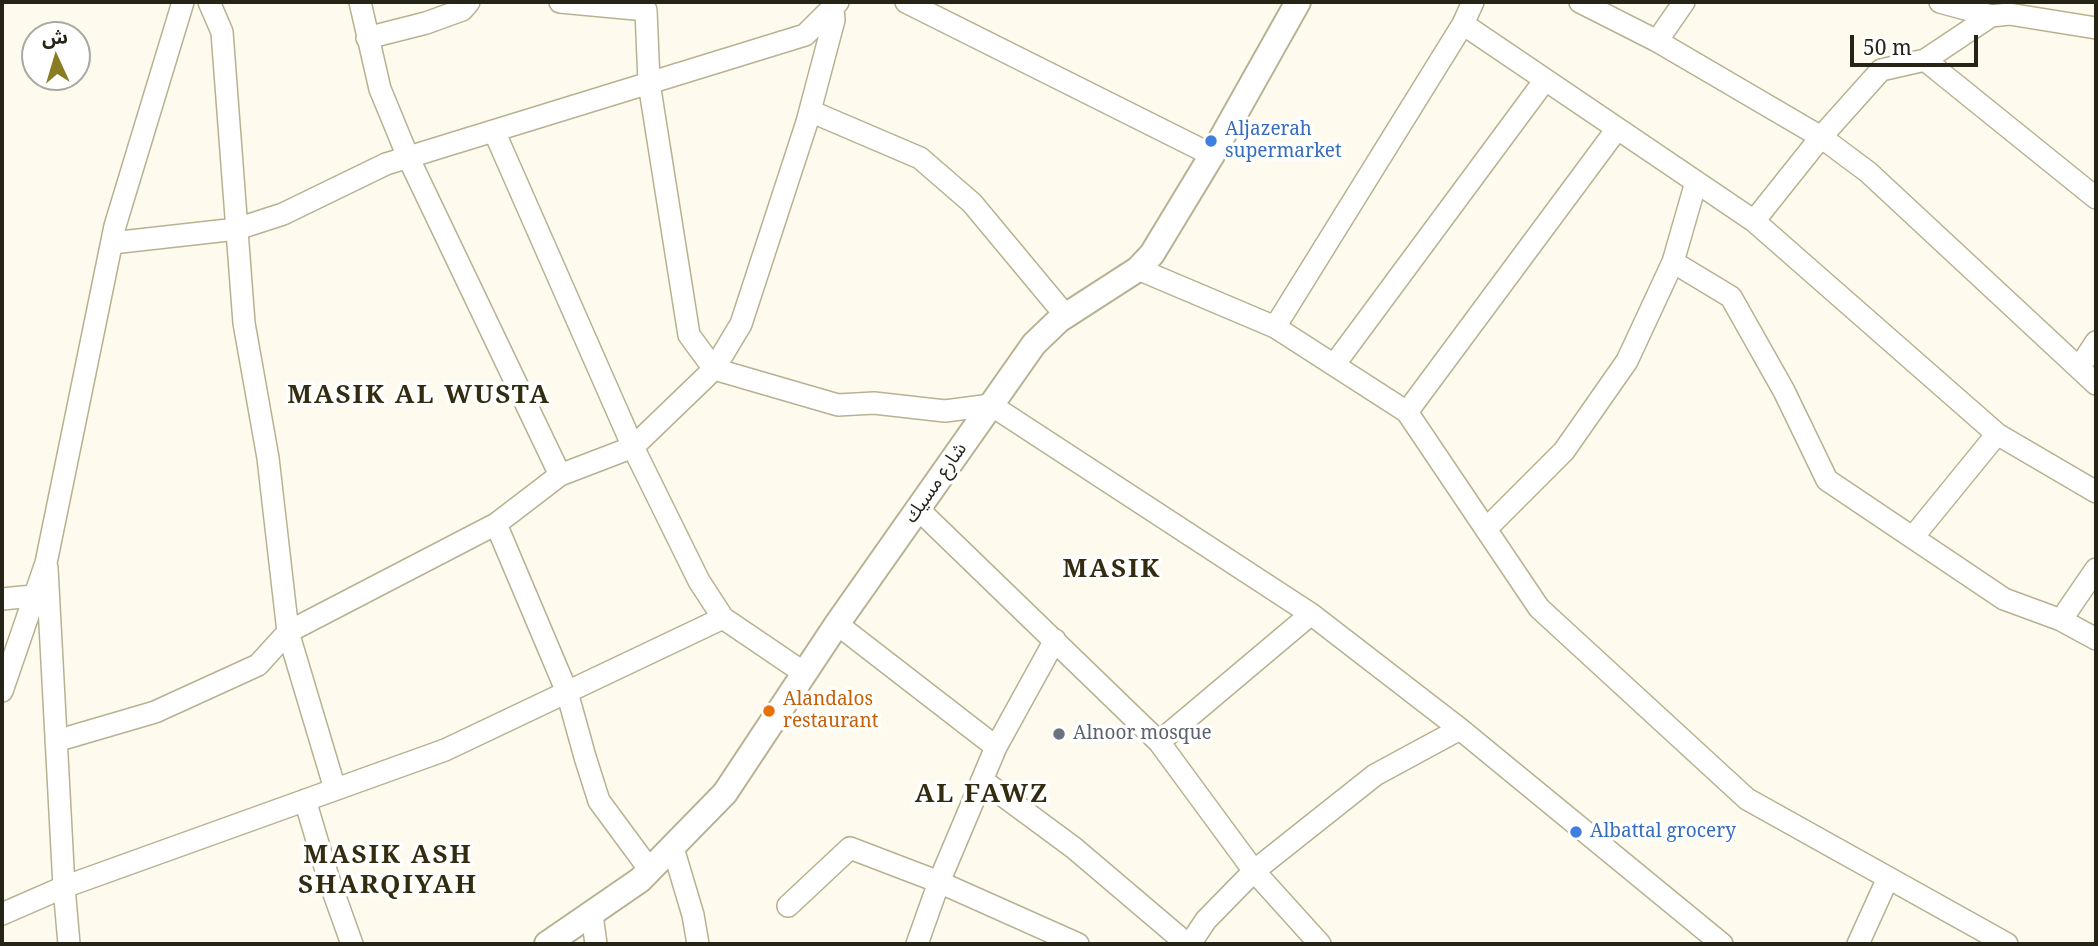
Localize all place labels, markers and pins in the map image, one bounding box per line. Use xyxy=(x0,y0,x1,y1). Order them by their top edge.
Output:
place label: Aljazerah supermarket xyxy=(1225,119,1342,163)
marker: Aljazerah supermarket xyxy=(1203,133,1219,149)
place label: Alandalos restaurant xyxy=(783,689,878,733)
marker: Alandalos restaurant xyxy=(761,703,777,719)
place label: Alnoor mosque xyxy=(1073,723,1212,745)
marker: Alnoor mosque xyxy=(1051,726,1067,742)
place label: Albattal grocery xyxy=(1590,821,1736,843)
marker: Albattal grocery xyxy=(1568,824,1584,840)

